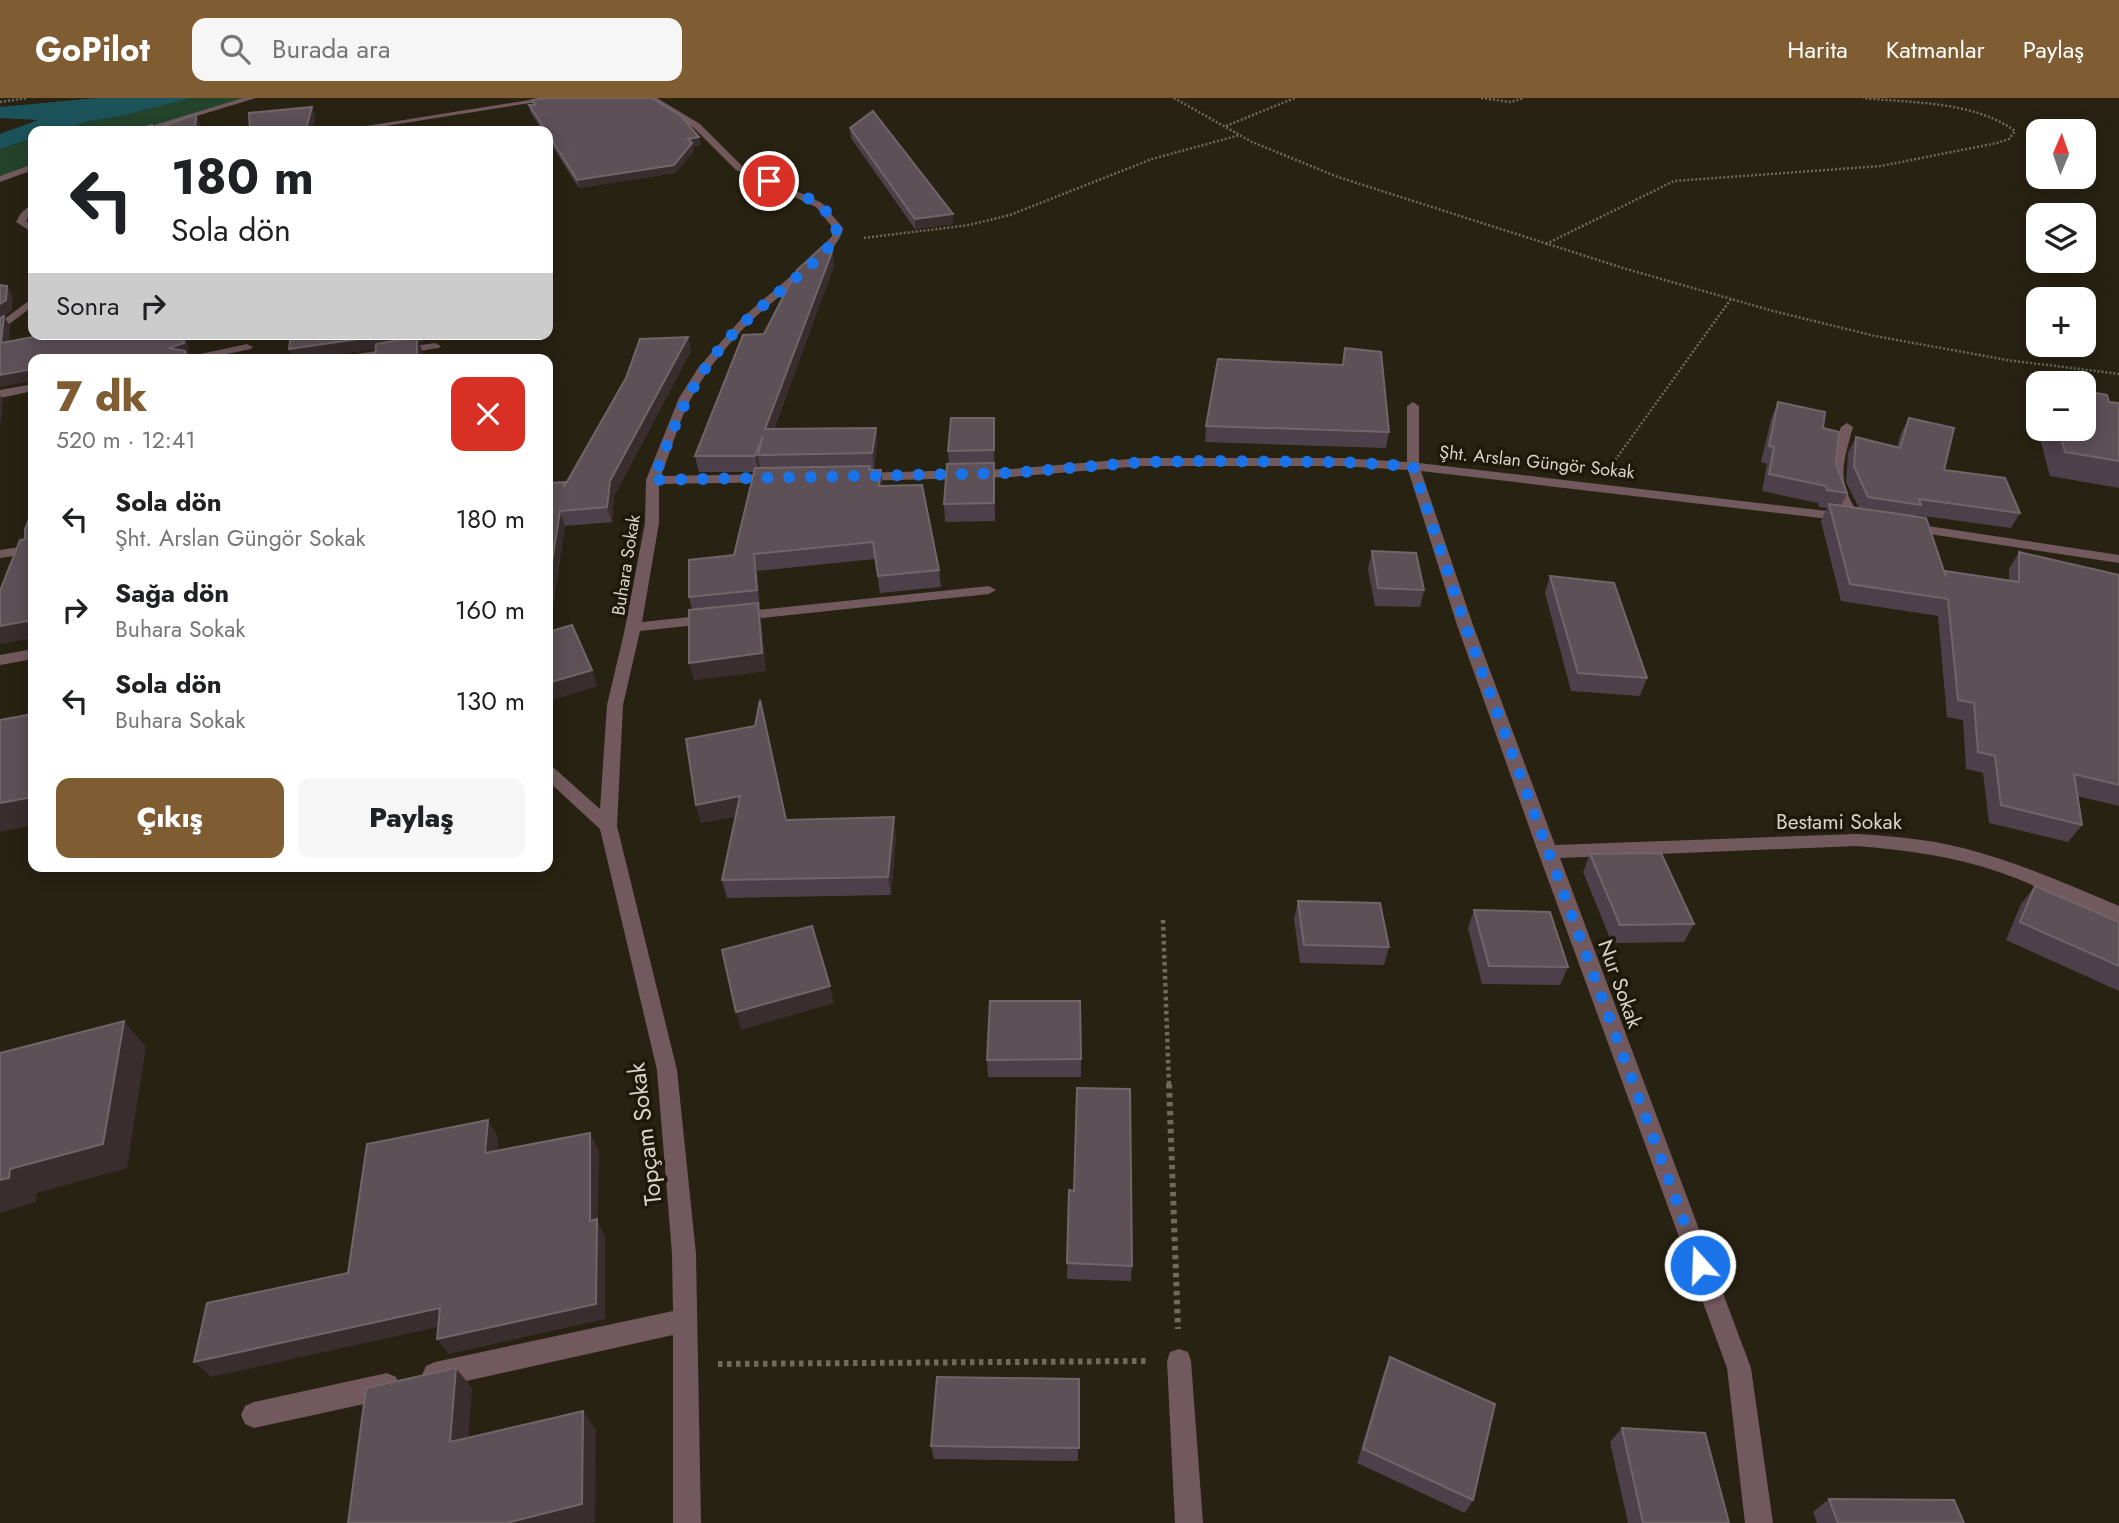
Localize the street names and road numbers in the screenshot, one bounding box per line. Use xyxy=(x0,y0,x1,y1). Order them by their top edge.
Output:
street label: Şht. Arslan Güngör Sokak xyxy=(1438,439,1636,485)
street label: Buhara Sokak xyxy=(605,513,647,617)
street label: Bestami Sokak xyxy=(1776,807,1903,837)
street label: Nur Sokak xyxy=(1590,935,1650,1033)
street label: Topçam Sokak xyxy=(618,1060,671,1207)

